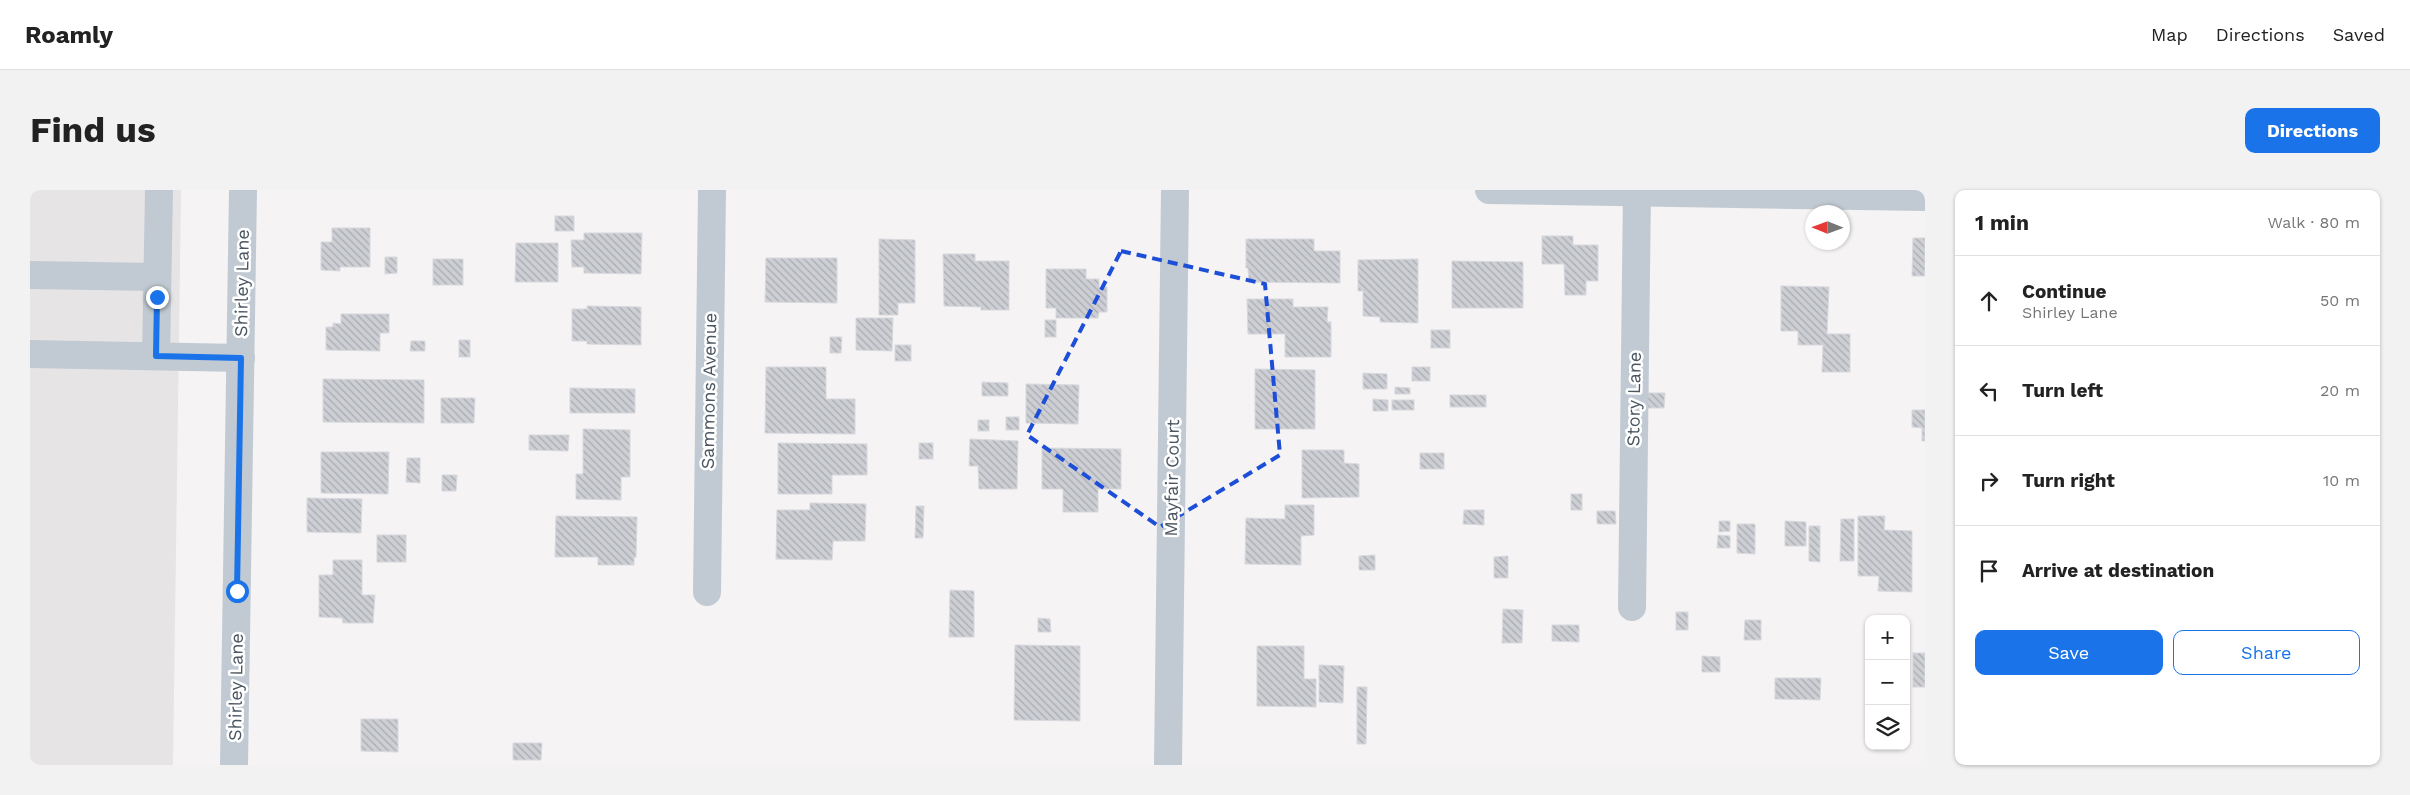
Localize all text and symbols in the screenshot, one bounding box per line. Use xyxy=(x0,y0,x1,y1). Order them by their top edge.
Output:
text: Roamly xyxy=(25,21,113,49)
text: Map xyxy=(2151,24,2188,45)
text: Directions xyxy=(2216,24,2305,45)
text: Saved xyxy=(2333,24,2385,45)
button: Directions xyxy=(2245,108,2380,153)
text: Find us xyxy=(30,109,156,151)
north arrow xyxy=(1805,205,1850,250)
text: 1 min xyxy=(1975,210,2029,235)
text: Walk · 80 m xyxy=(2268,213,2360,232)
street label: Shirley Lane xyxy=(230,229,253,337)
text: Continue xyxy=(2022,280,2106,303)
route end xyxy=(146,286,169,309)
icon: ahead xyxy=(1975,287,2003,315)
text: 50 m xyxy=(2320,291,2360,310)
text: Shirley Lane xyxy=(2022,303,2118,322)
street label: Sammons Avenue xyxy=(697,313,720,469)
street label: Story Lane xyxy=(1622,351,1645,447)
icon: left xyxy=(1975,377,2003,405)
text: Turn left xyxy=(2022,379,2103,402)
text: 20 m xyxy=(2320,381,2360,400)
street label: Mayfair Court xyxy=(1160,419,1183,537)
icon: right xyxy=(1975,467,2003,495)
text: Turn right xyxy=(2022,469,2115,492)
text: 10 m xyxy=(2323,471,2360,490)
icon: arrive xyxy=(1975,557,2003,585)
text: Arrive at destination xyxy=(2022,559,2214,582)
route start xyxy=(226,580,249,603)
map controls xyxy=(1865,615,1910,750)
button: + xyxy=(1865,615,1910,660)
button: Save xyxy=(1975,630,2163,675)
button: Share xyxy=(2173,630,2360,675)
street label: Shirley Lane xyxy=(224,633,247,741)
button: − xyxy=(1865,660,1910,705)
button: layers xyxy=(1865,705,1910,750)

